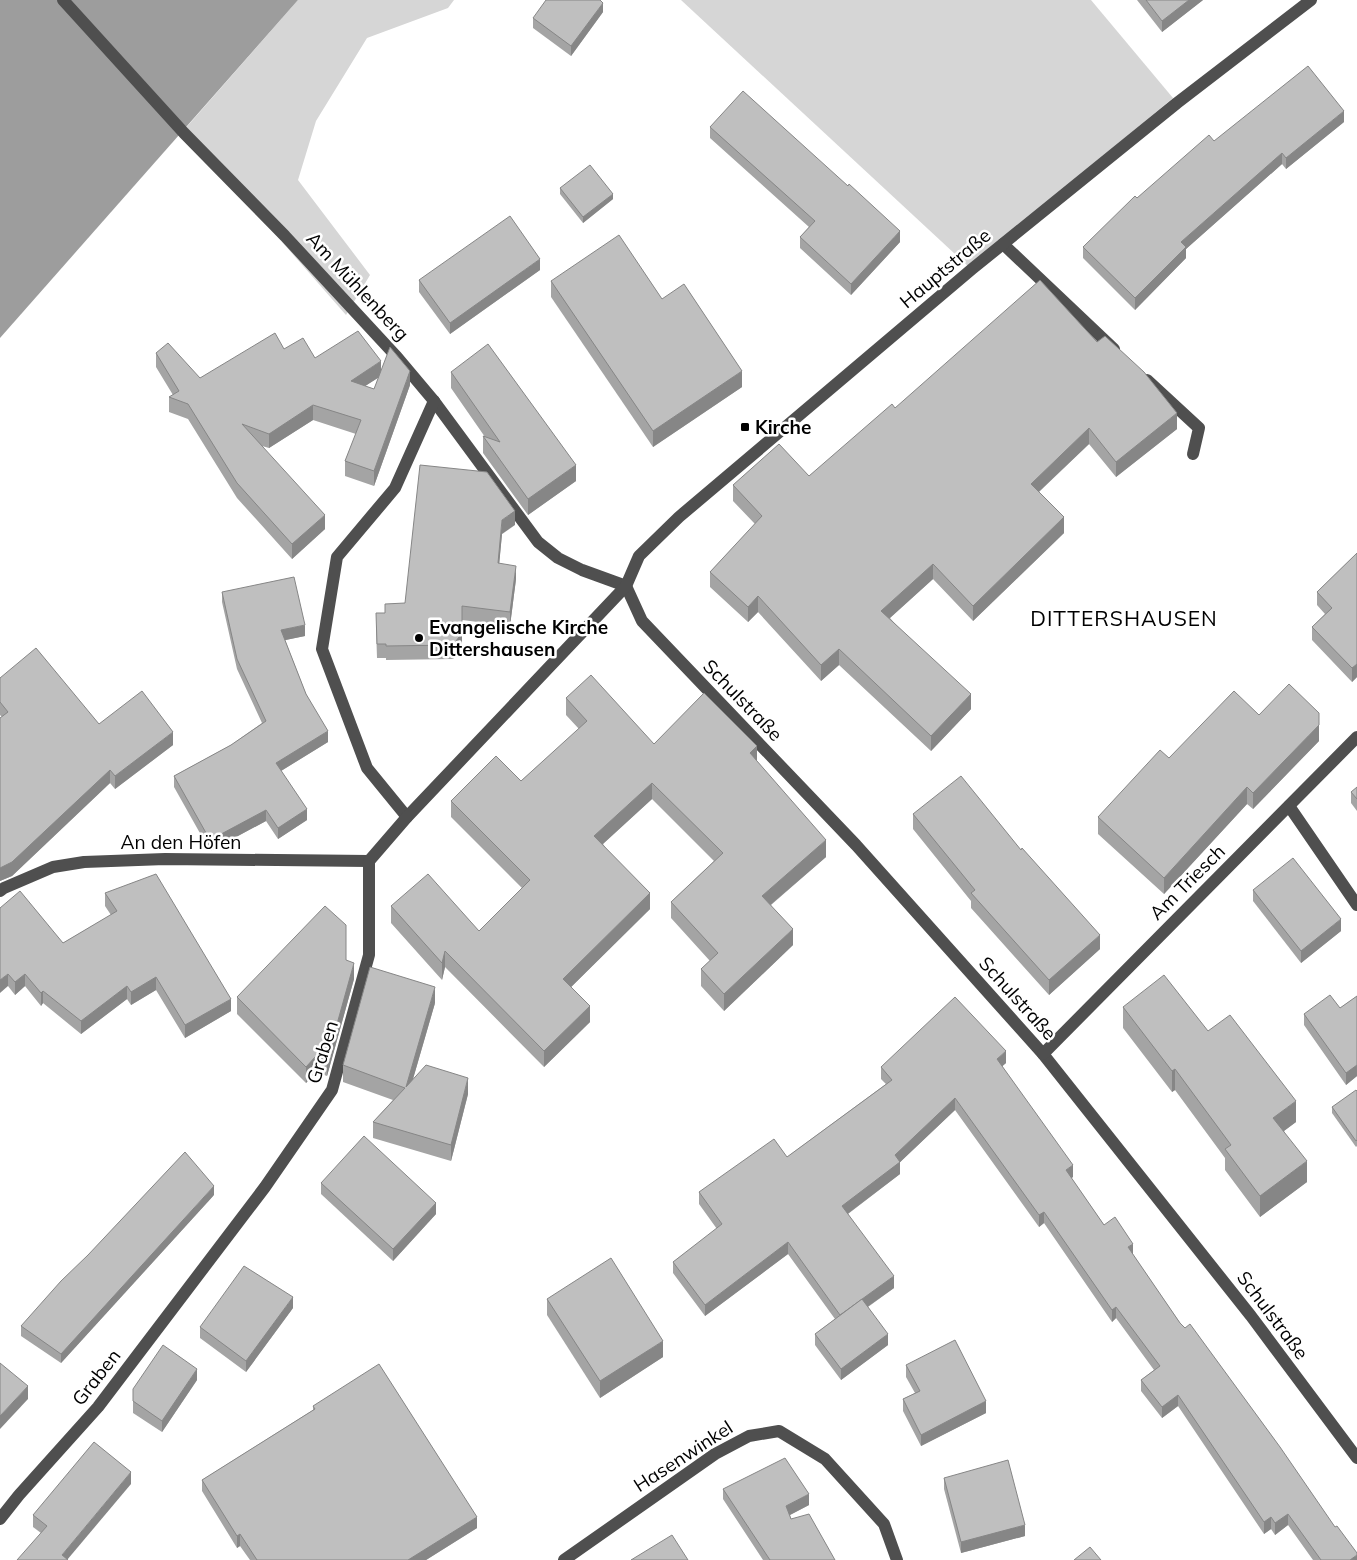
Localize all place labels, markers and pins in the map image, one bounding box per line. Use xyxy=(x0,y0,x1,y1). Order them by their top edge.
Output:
place label: Kirche xyxy=(755,415,811,439)
marker: Kirche xyxy=(739,421,751,433)
place label: Evangelische Kirche Dittershausen xyxy=(429,615,608,661)
marker: Evangelische Kirche Dittershausen xyxy=(413,632,425,644)

